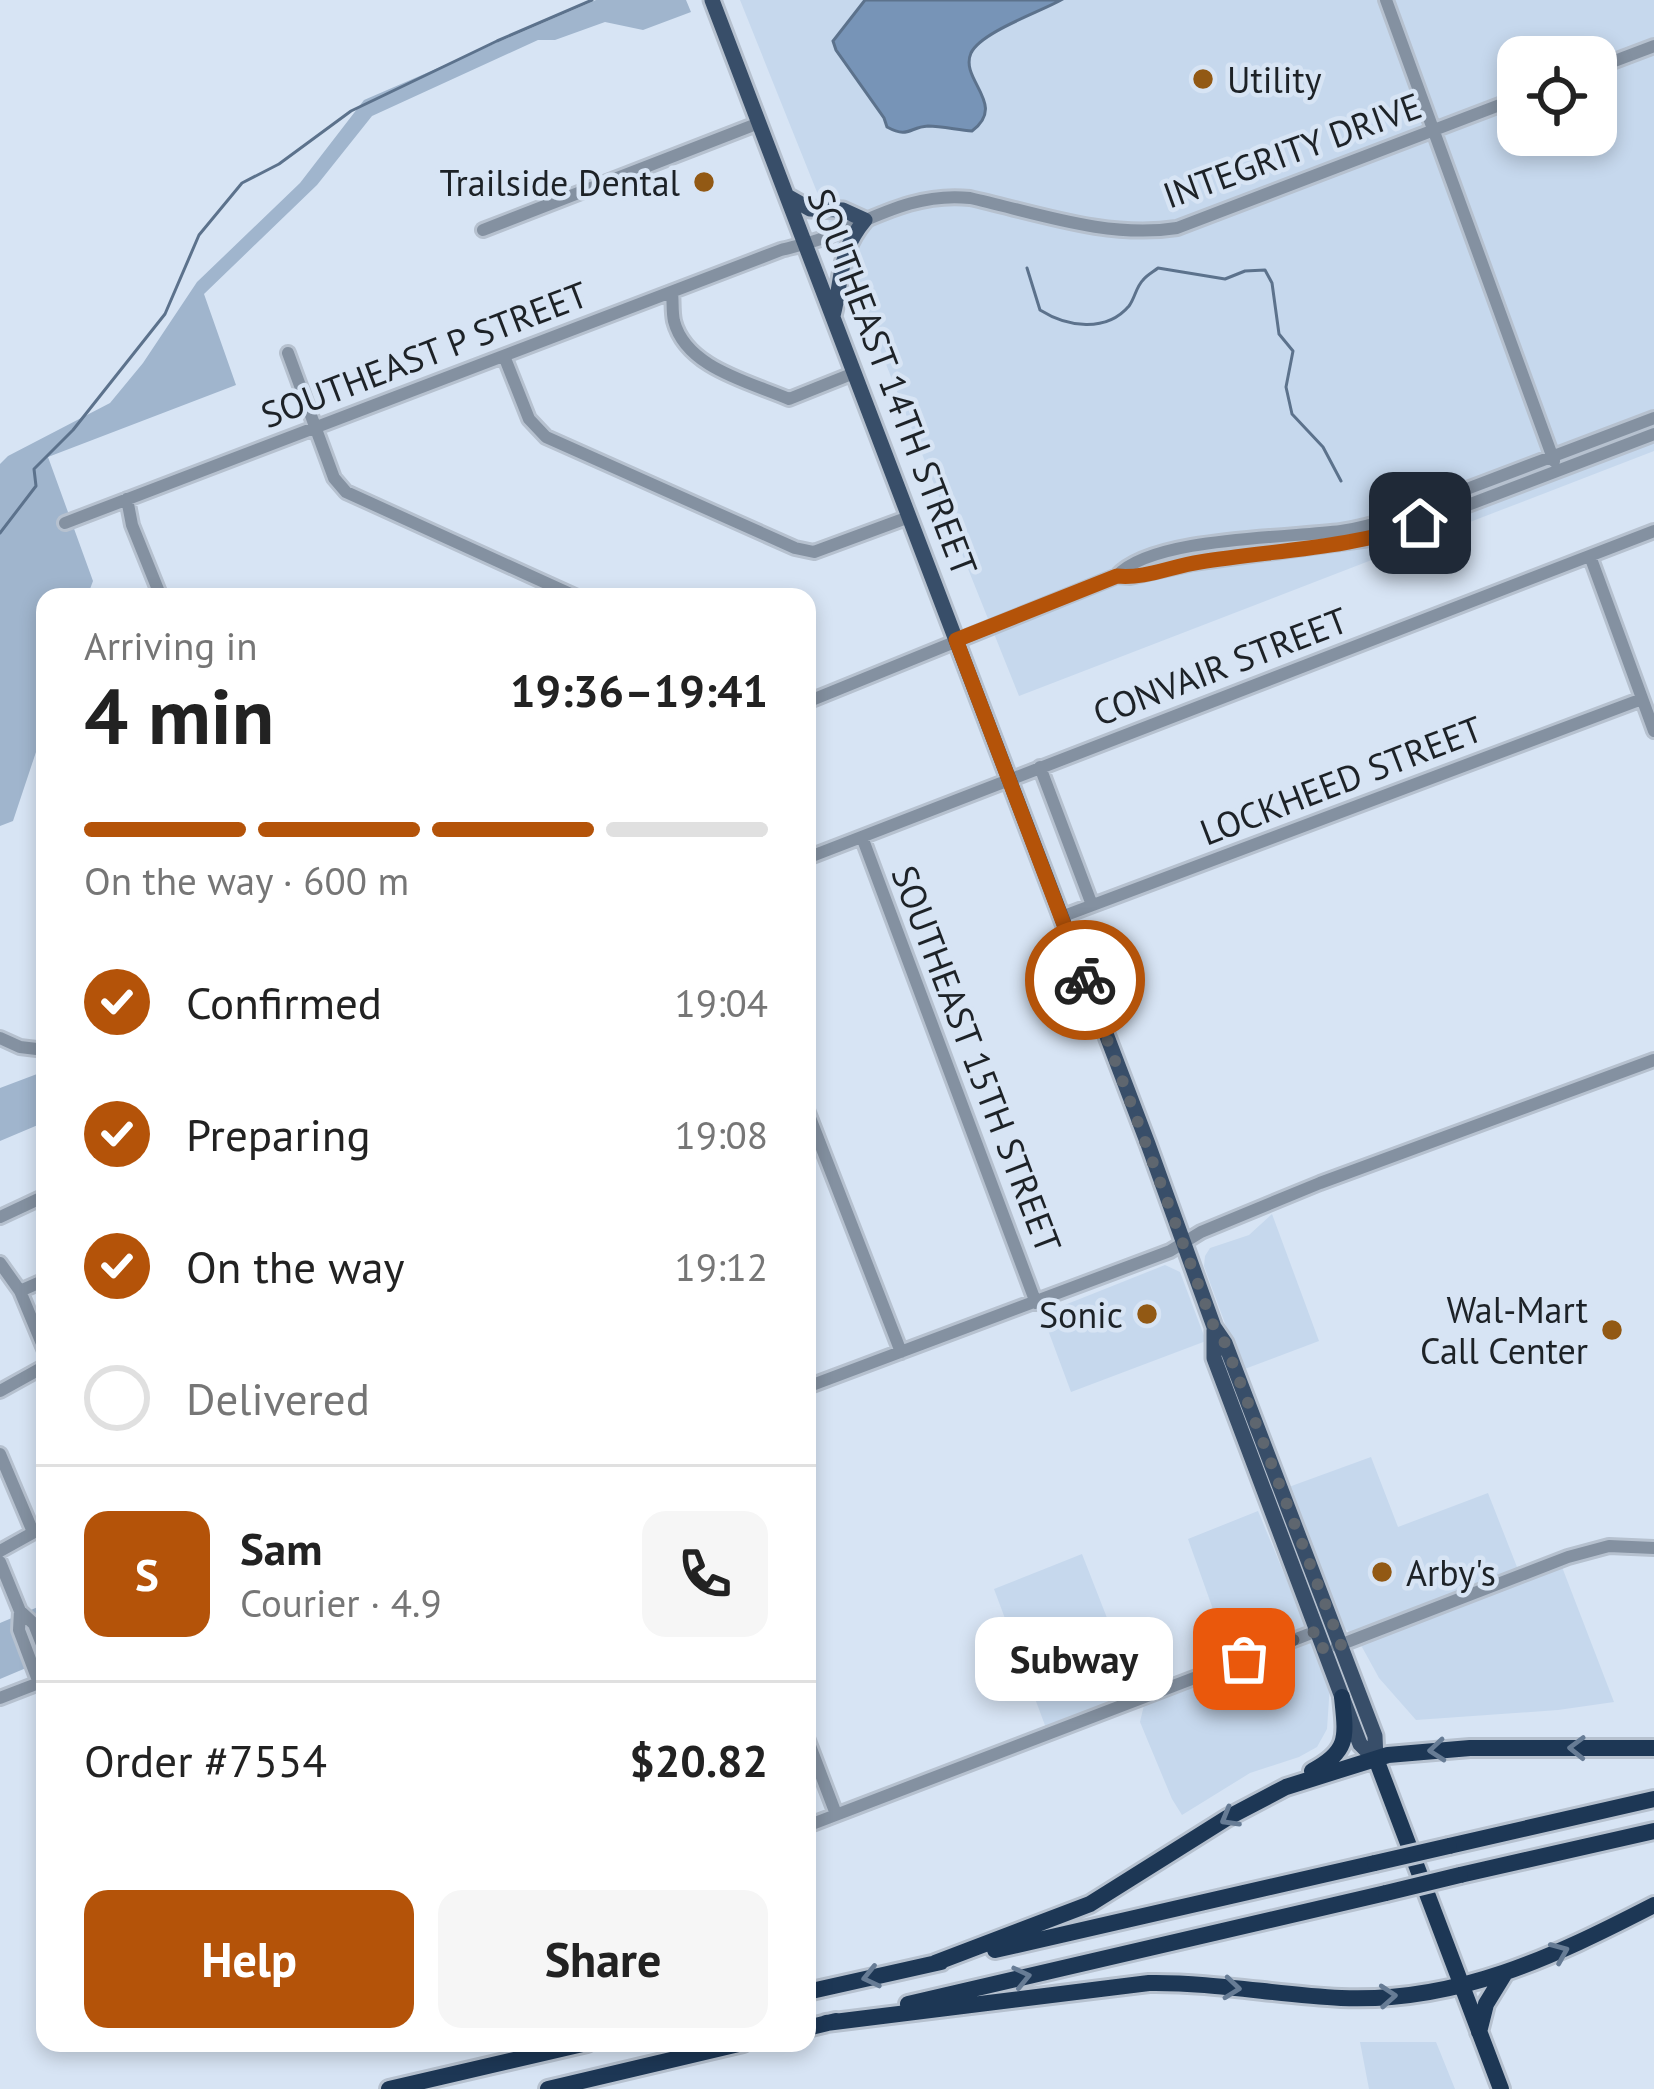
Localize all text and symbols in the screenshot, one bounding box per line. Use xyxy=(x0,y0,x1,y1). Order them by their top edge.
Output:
map controls xyxy=(1497,36,1617,156)
button: locate xyxy=(1497,36,1617,156)
place label: Utility xyxy=(1227,56,1322,103)
marker: Utility xyxy=(1190,66,1216,92)
street label: INTEGRITY DRIVE xyxy=(1156,81,1428,219)
place label: Trailside Dental xyxy=(439,159,680,206)
marker: Trailside Dental xyxy=(691,169,717,195)
street label: SOUTHEAST 14TH STREET xyxy=(797,182,989,582)
street label: SOUTHEAST P STREET xyxy=(254,270,594,438)
pin xyxy=(1369,472,1471,574)
icon: home xyxy=(1387,490,1453,556)
street label: CONVAIR STREET xyxy=(1086,596,1354,736)
text: Arriving in xyxy=(84,620,258,671)
text: 19:36–19:41 xyxy=(510,661,768,719)
text: 4 min xyxy=(84,665,274,766)
street label: LOCKHEED STREET xyxy=(1193,705,1489,855)
text: On the way · 600 m xyxy=(84,855,409,906)
street label: SOUTHEAST 15TH STREET xyxy=(881,859,1073,1259)
courier xyxy=(1025,920,1145,1040)
icon: bike xyxy=(1052,947,1118,1013)
icon: check xyxy=(84,969,150,1035)
text: Confirmed xyxy=(186,973,382,1031)
text: 19:04 xyxy=(674,977,768,1028)
icon: check xyxy=(84,1101,150,1167)
text: Preparing xyxy=(186,1105,371,1163)
text: 19:08 xyxy=(674,1109,768,1160)
icon: check xyxy=(84,1233,150,1299)
text: On the way xyxy=(186,1237,405,1295)
text: 19:12 xyxy=(674,1241,768,1292)
place label: Wal-Mart Call Center xyxy=(1420,1286,1588,1374)
place label: Sonic xyxy=(1039,1291,1123,1338)
marker: Sonic xyxy=(1134,1301,1160,1327)
marker: Wal-Mart Call Center xyxy=(1599,1317,1625,1343)
text: Delivered xyxy=(186,1369,370,1427)
button: phone xyxy=(642,1511,768,1637)
text: Sam xyxy=(240,1519,322,1577)
text: S xyxy=(135,1545,159,1603)
place label: Arby's xyxy=(1406,1549,1496,1596)
marker: Arby's xyxy=(1369,1559,1395,1585)
text: Courier · 4.9 xyxy=(240,1577,442,1628)
pin xyxy=(1193,1608,1295,1710)
callout: Subway xyxy=(974,1617,1172,1701)
icon: bag xyxy=(1211,1626,1277,1692)
text: Subway xyxy=(1010,1633,1138,1684)
text: Order #7554 xyxy=(84,1731,327,1789)
text: $20.82 xyxy=(629,1731,768,1789)
one-way arrow xyxy=(1567,1736,1586,1762)
one-way arrow xyxy=(1427,1737,1446,1763)
one-way arrow xyxy=(1220,1804,1241,1827)
button: Help xyxy=(84,1890,414,2028)
button: Share xyxy=(438,1890,768,2028)
one-way arrow xyxy=(1548,1942,1569,1966)
one-way arrow xyxy=(861,1964,881,1989)
one-way arrow xyxy=(1011,1966,1031,1991)
one-way arrow xyxy=(1223,1975,1242,2000)
one-way arrow xyxy=(1379,1984,1398,2010)

